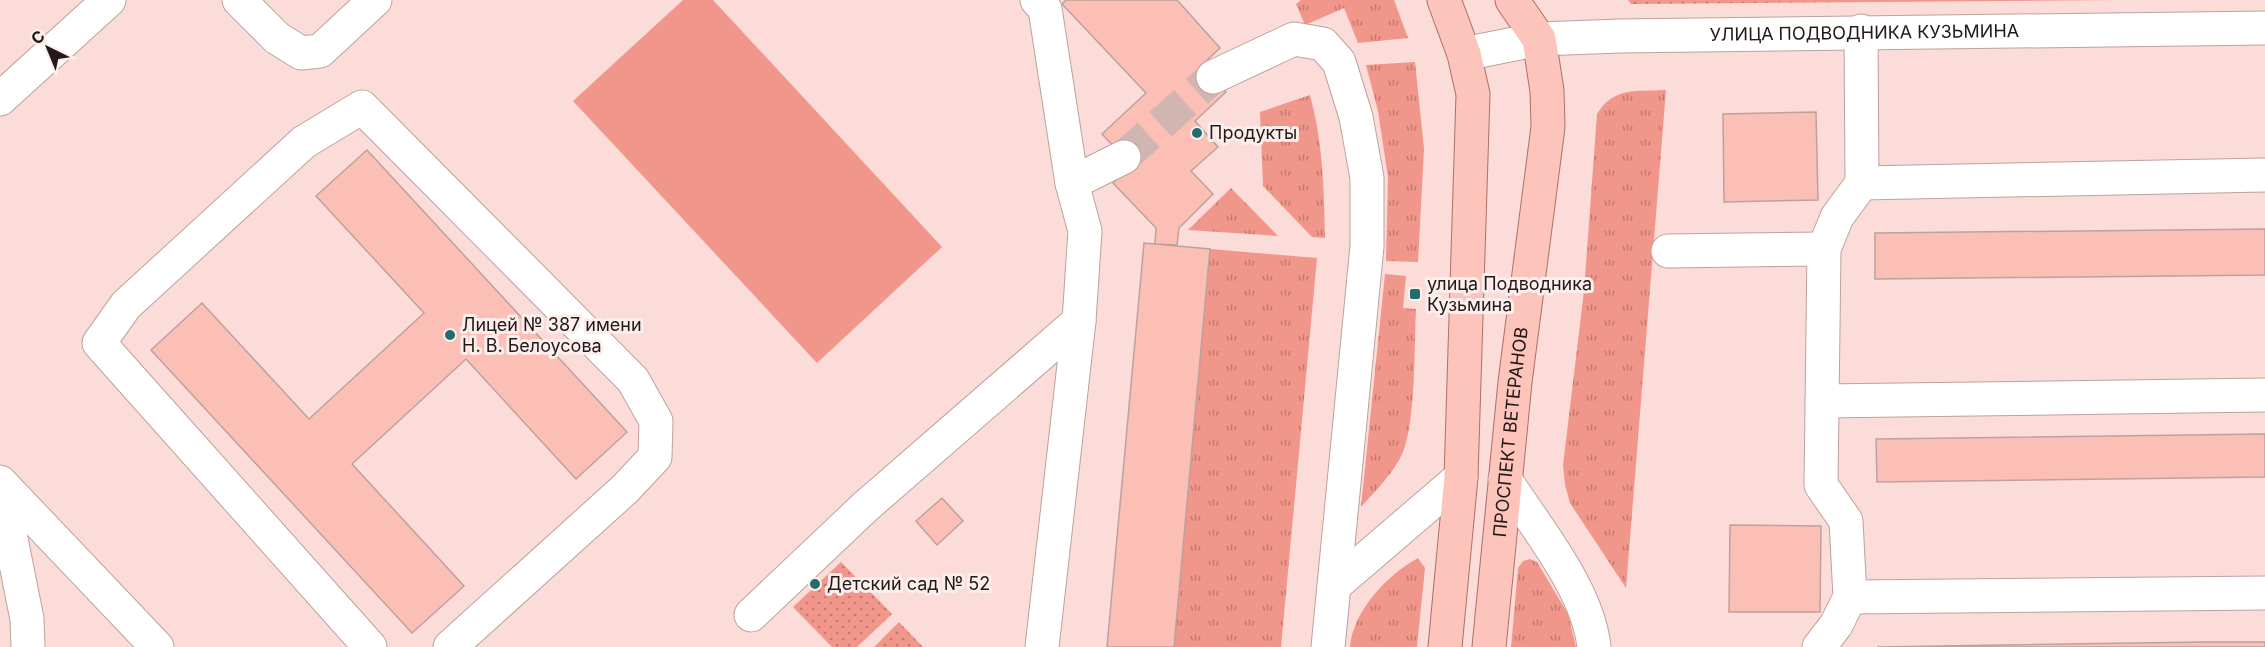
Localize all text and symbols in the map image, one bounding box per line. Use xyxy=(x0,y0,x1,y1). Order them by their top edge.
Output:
north arrow xyxy=(18,18,78,78)
street label: УЛИЦА ПОДВОДНИКА КУЗЬМИНА xyxy=(1710,20,2019,45)
text: С xyxy=(27,26,49,48)
place label: Продукты xyxy=(1209,122,1297,143)
marker: Продукты xyxy=(1190,126,1204,140)
place label: улица Подводника Кузьмина xyxy=(1427,273,1592,315)
marker: улица Подводника Кузьмина xyxy=(1408,287,1422,301)
place label: Лицей № 387 имени Н. В. Белоусова xyxy=(462,314,642,356)
street label: ПРОСПЕКТ ВЕТЕРАНОВ xyxy=(1489,326,1532,538)
marker: Лицей № 387 имени Н. В. Белоусова xyxy=(443,328,457,342)
place label: Детский сад № 52 xyxy=(827,573,990,594)
marker: Детский сад № 52 xyxy=(808,577,822,591)

